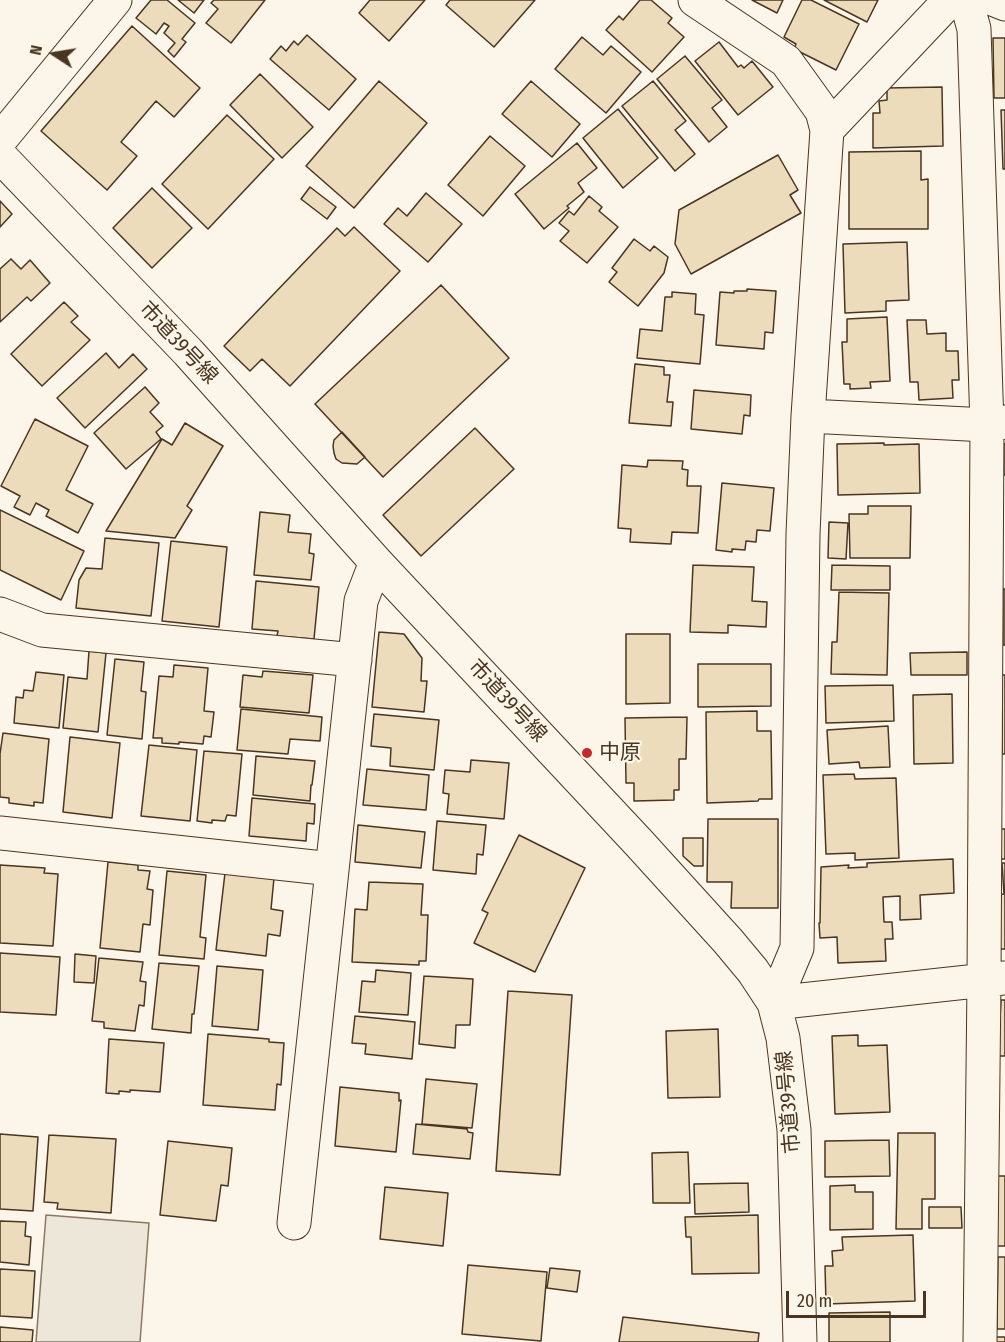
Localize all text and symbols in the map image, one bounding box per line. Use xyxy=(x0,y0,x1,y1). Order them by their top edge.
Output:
north arrow xyxy=(24,24,84,84)
text: N xyxy=(26,43,46,57)
street label: 市道39号線 xyxy=(134,297,222,389)
street label: 市道39号線 xyxy=(463,655,551,747)
place label: 中原 xyxy=(599,740,641,766)
marker: 中原 xyxy=(580,746,594,760)
street label: 市道39号線 xyxy=(772,1049,806,1155)
scale bar xyxy=(789,1279,928,1317)
text: 20 m xyxy=(797,1290,832,1312)

